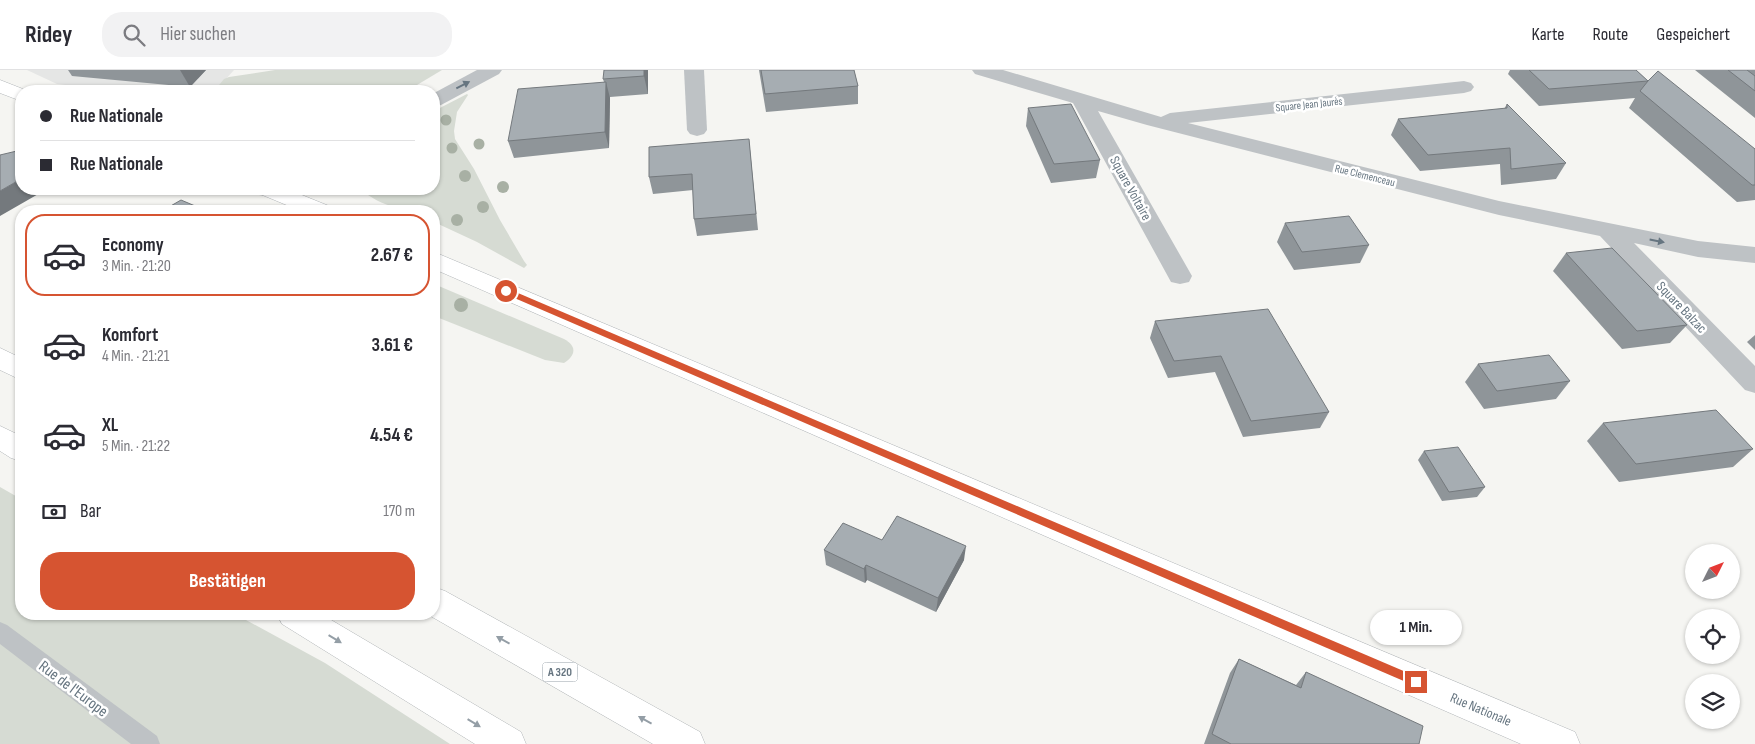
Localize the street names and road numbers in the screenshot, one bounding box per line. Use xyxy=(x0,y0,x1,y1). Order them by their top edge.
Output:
street label: Square Jean Jaurès xyxy=(1275,95,1343,114)
street label: Square Voltaire xyxy=(1106,153,1155,223)
street label: Rue Clemenceau xyxy=(1333,162,1397,189)
street label: Square Balzac xyxy=(1653,278,1710,337)
street label: Rue de l'Europe xyxy=(35,657,111,721)
road number: A 320 xyxy=(542,662,578,682)
street label: Rue Nationale xyxy=(1448,689,1514,730)

